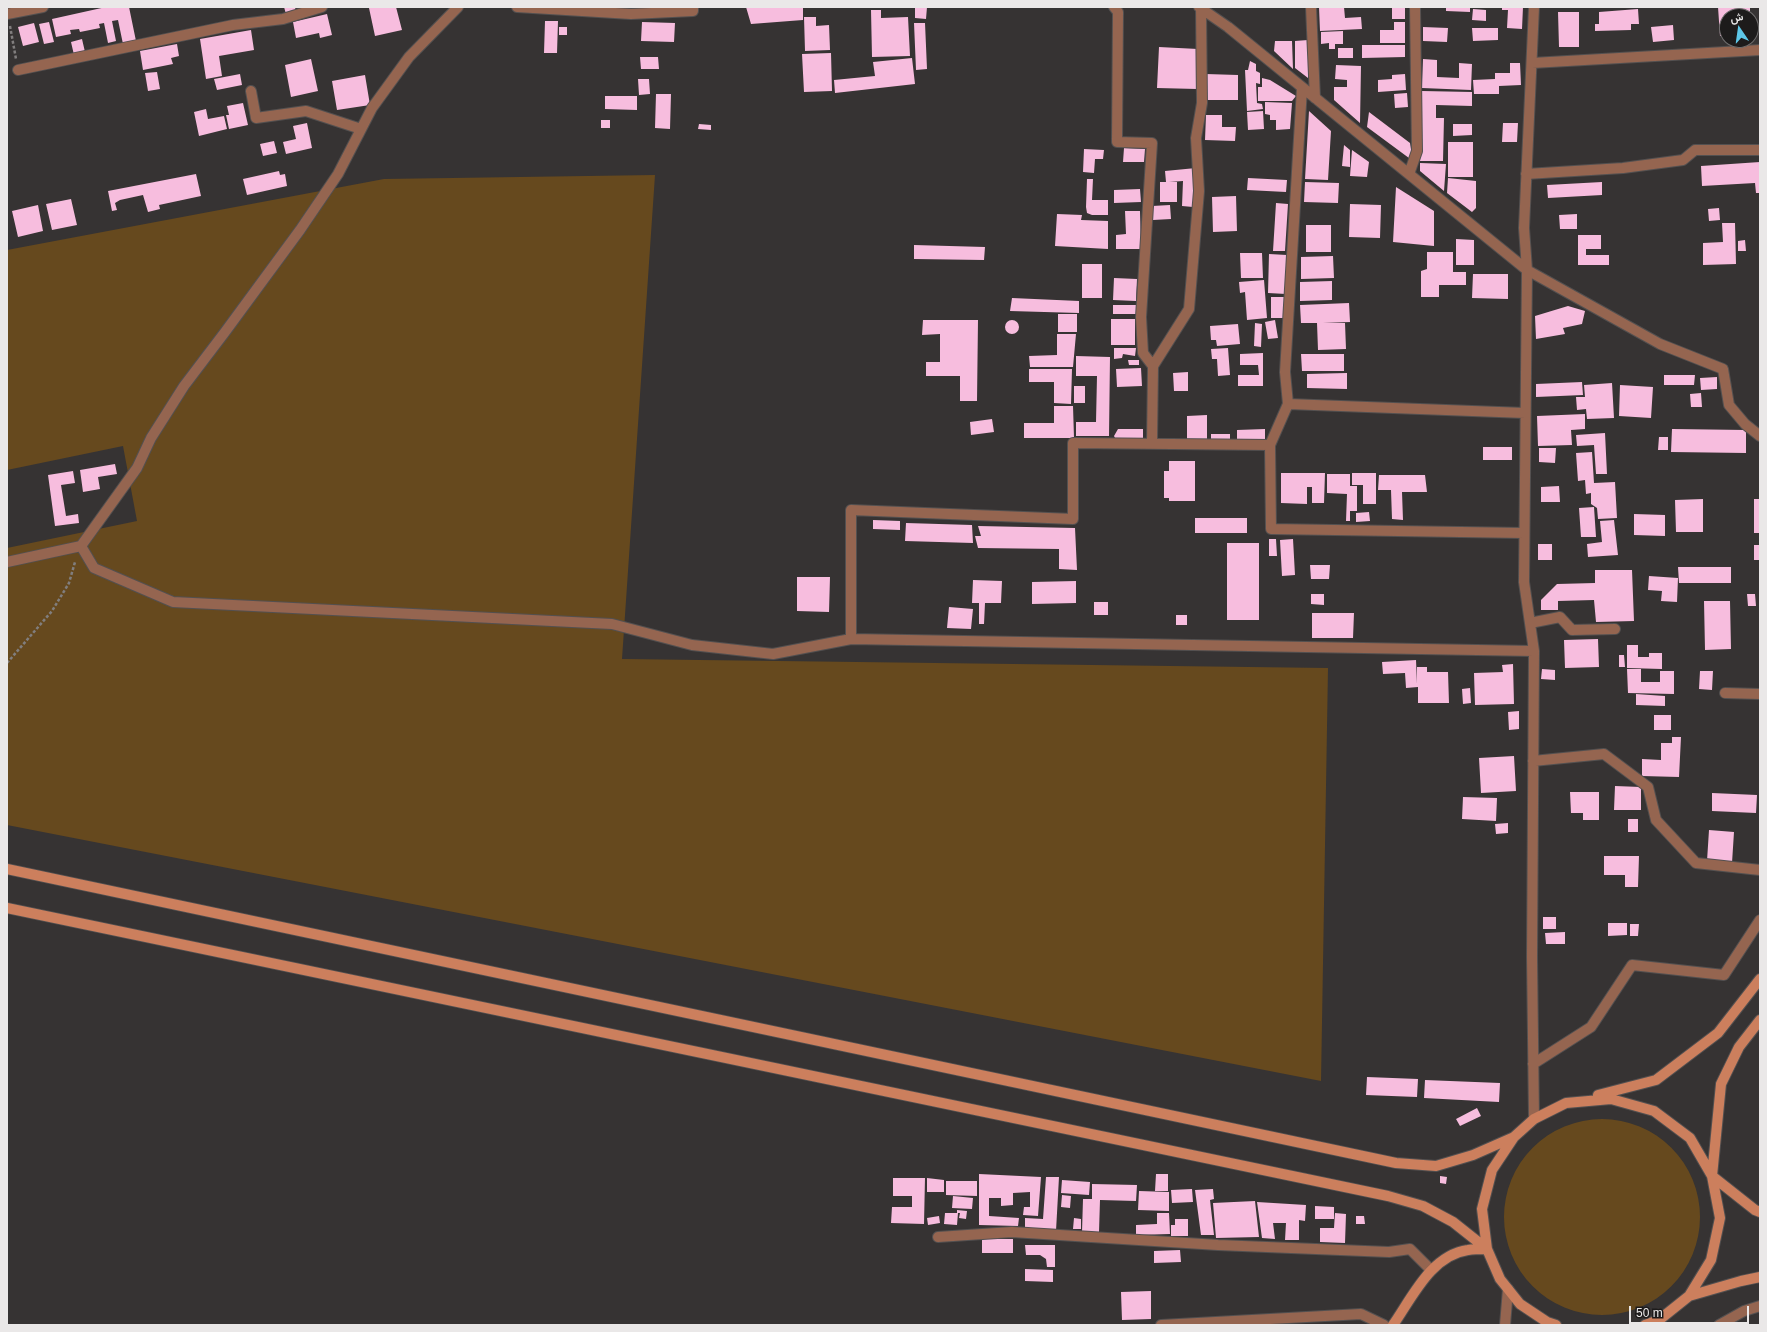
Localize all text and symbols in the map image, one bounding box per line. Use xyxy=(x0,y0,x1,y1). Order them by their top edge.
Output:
north arrow xyxy=(1719,8,1759,48)
text: ش xyxy=(1729,10,1744,25)
scale bar xyxy=(1631,1298,1751,1324)
text: 50 m xyxy=(1636,1306,1663,1320)

